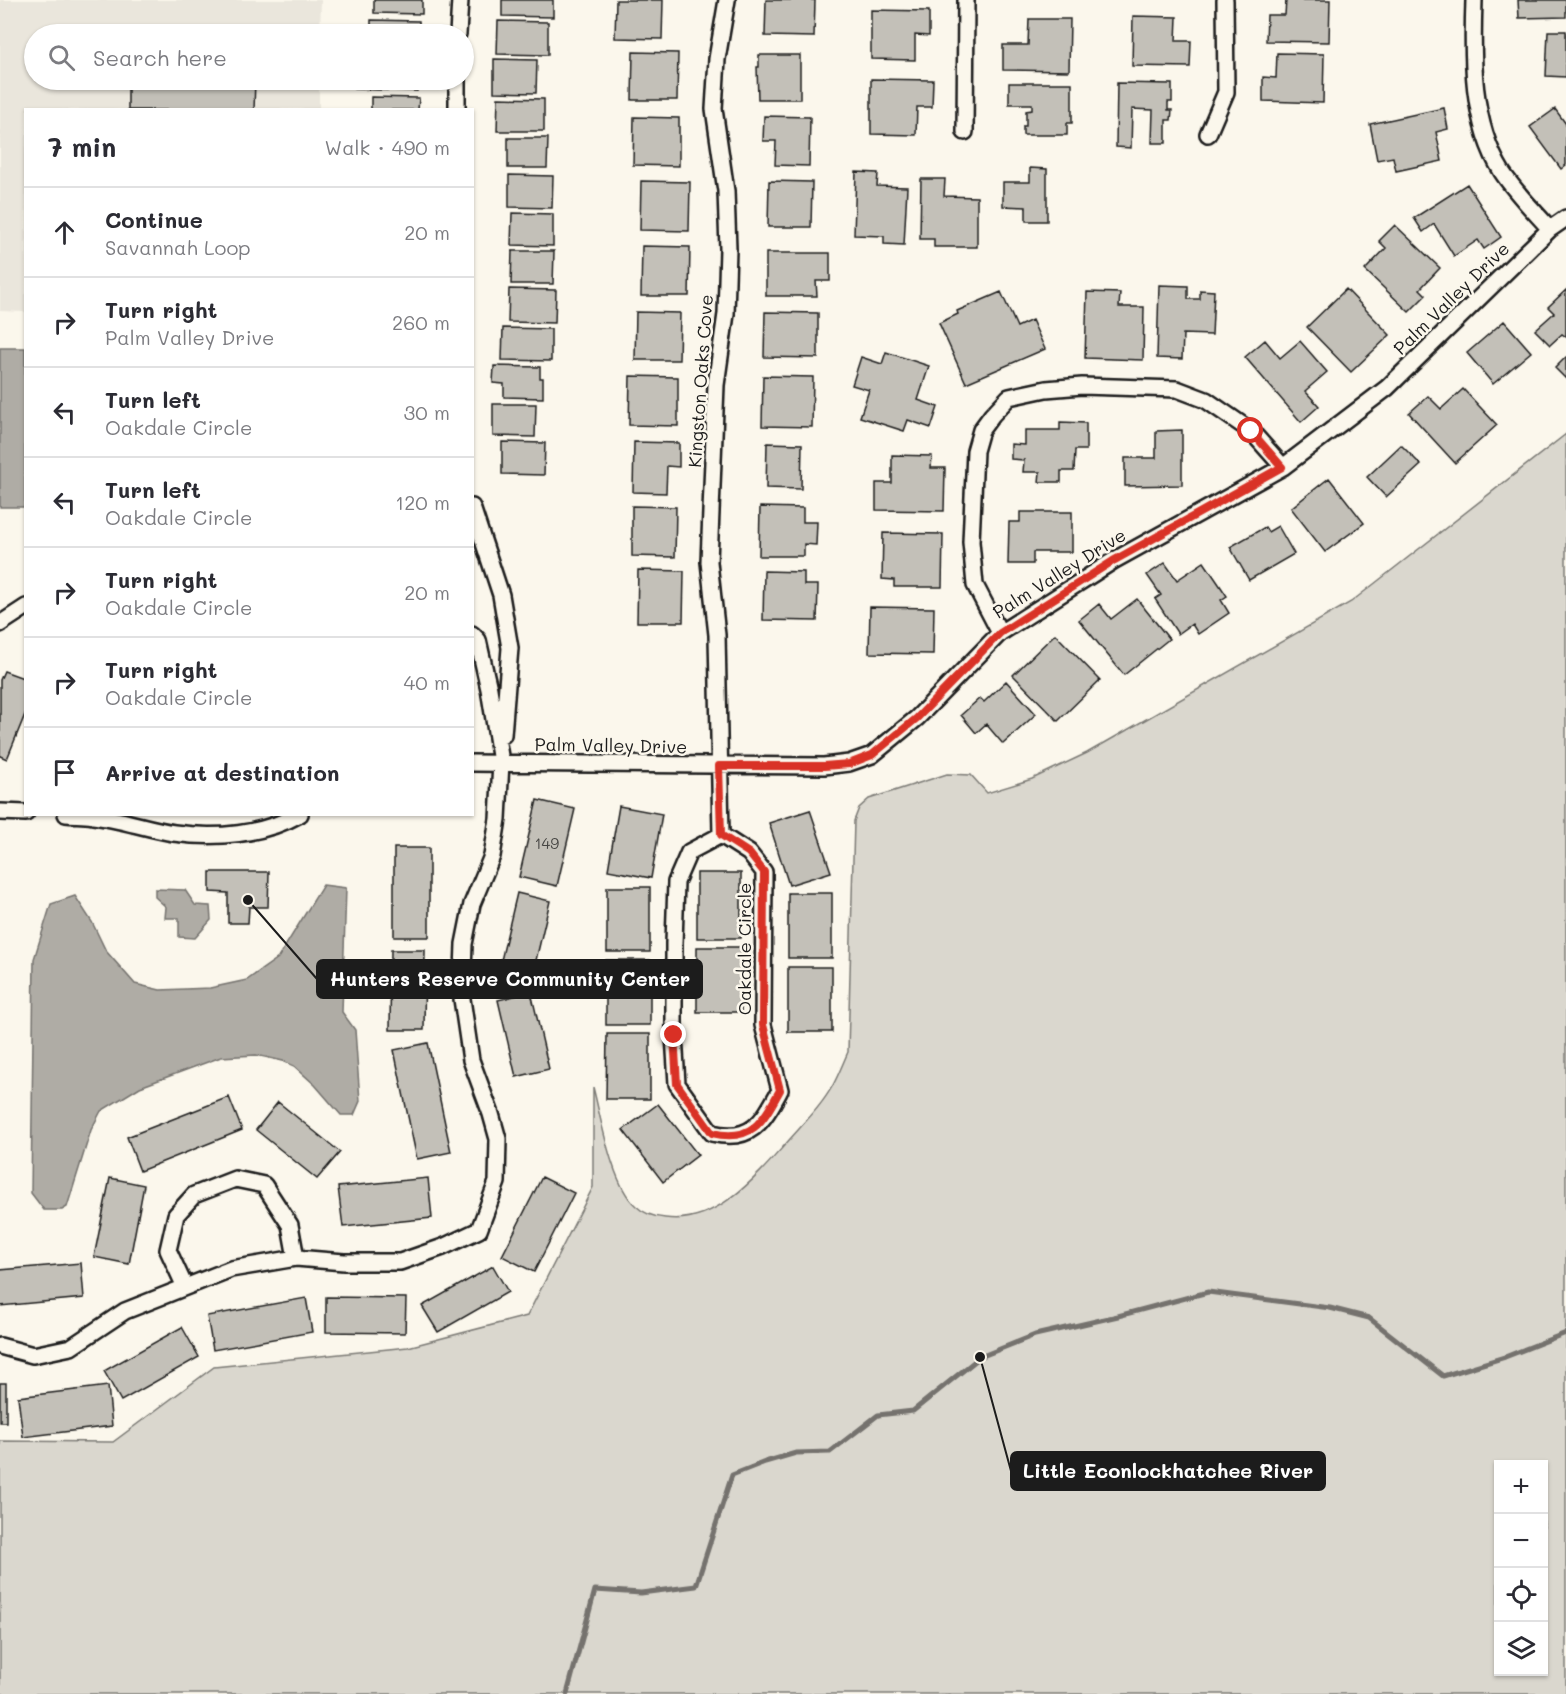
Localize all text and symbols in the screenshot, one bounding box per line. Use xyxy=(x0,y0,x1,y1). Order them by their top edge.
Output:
search box xyxy=(24,24,474,90)
icon: search xyxy=(45,41,78,74)
text: Search here xyxy=(93,43,227,72)
text: 7 min xyxy=(48,130,116,164)
text: Walk · 490 m xyxy=(325,134,450,160)
text: Continue xyxy=(105,205,203,234)
icon: ahead xyxy=(48,216,81,249)
text: 20 m xyxy=(404,219,450,245)
text: Savannah Loop xyxy=(105,234,251,260)
street label: Palm Valley Drive xyxy=(1388,236,1514,360)
street label: Kingston Oaks Cove xyxy=(682,294,718,468)
text: Turn right xyxy=(105,295,217,324)
icon: right xyxy=(48,306,81,339)
text: 260 m xyxy=(392,309,450,335)
text: Palm Valley Drive xyxy=(105,324,274,350)
text: Turn left xyxy=(105,385,201,414)
icon: left xyxy=(48,396,81,429)
text: 30 m xyxy=(404,399,450,425)
text: Oakdale Circle xyxy=(105,414,252,440)
route start xyxy=(1237,417,1263,443)
text: Turn left xyxy=(105,475,201,504)
icon: left xyxy=(48,486,81,519)
text: 120 m xyxy=(395,489,450,515)
text: Oakdale Circle xyxy=(105,504,252,530)
street label: Palm Valley Drive xyxy=(988,522,1130,624)
text: Turn right xyxy=(105,565,217,594)
icon: right xyxy=(48,576,81,609)
text: 20 m xyxy=(404,579,450,605)
text: Oakdale Circle xyxy=(105,594,252,620)
text: Turn right xyxy=(105,655,217,684)
icon: right xyxy=(48,666,81,699)
text: 40 m xyxy=(404,669,450,695)
text: Oakdale Circle xyxy=(105,684,252,710)
street label: Palm Valley Drive xyxy=(535,732,687,758)
icon: arrive xyxy=(48,756,81,789)
text: Arrive at destination xyxy=(105,758,340,787)
house number: 149 xyxy=(535,833,559,853)
street label: Oakdale Circle xyxy=(732,883,756,1015)
callout: Hunters Reserve Community Center xyxy=(317,960,702,998)
text: Hunters Reserve Community Center xyxy=(330,965,690,991)
route end xyxy=(660,1021,686,1047)
callout: Little Econlockhatchee River xyxy=(1011,1452,1325,1490)
text: Little Econlockhatchee River xyxy=(1023,1457,1313,1483)
map controls xyxy=(1494,1460,1548,1676)
button: + xyxy=(1494,1460,1548,1514)
button: − xyxy=(1494,1514,1548,1568)
button: locate xyxy=(1494,1568,1548,1622)
button: layers xyxy=(1494,1622,1548,1676)

